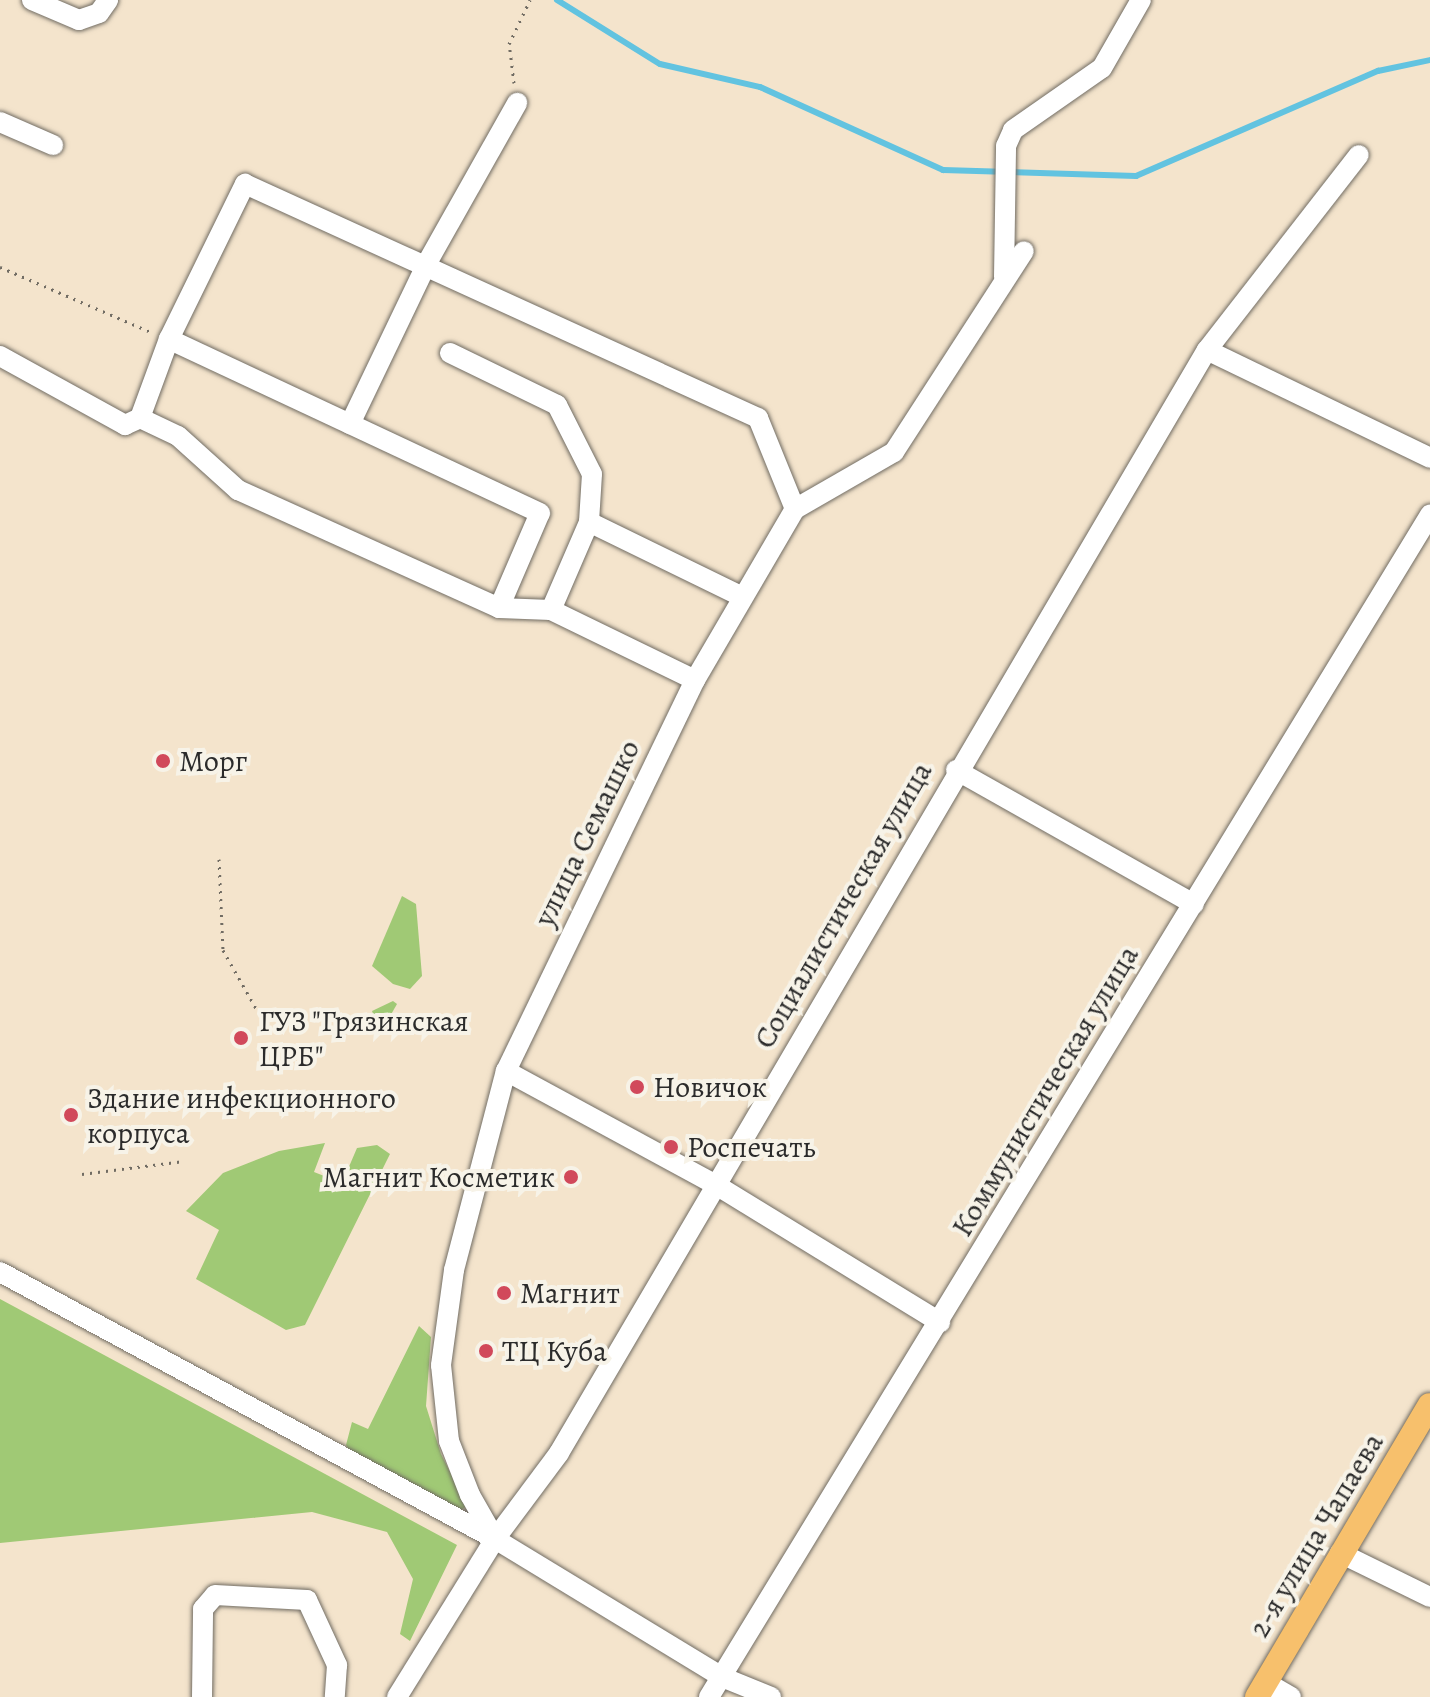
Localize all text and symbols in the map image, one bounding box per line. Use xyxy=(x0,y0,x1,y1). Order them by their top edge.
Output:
street label: улица Семашко xyxy=(526,734,648,932)
place label: Морг xyxy=(179,743,247,779)
marker: Морг xyxy=(154,752,172,770)
street label: Социалистическая улица xyxy=(746,755,940,1055)
street label: Коммунистическая улица xyxy=(944,939,1146,1243)
place label: ГУЗ "Грязинская ЦРБ" xyxy=(259,1003,469,1074)
marker: ГУЗ "Грязинская ЦРБ" xyxy=(230,1027,252,1049)
place label: Новичок xyxy=(653,1069,767,1105)
marker: Новичок xyxy=(628,1078,646,1096)
place label: Здание инфекционного корпуса xyxy=(87,1080,396,1150)
marker: Здание инфекционного корпуса xyxy=(62,1106,80,1124)
place label: Роспечать xyxy=(687,1129,816,1165)
marker: Роспечать xyxy=(662,1138,680,1156)
place label: Магнит Косметик xyxy=(323,1159,555,1195)
marker: Магнит Косметик xyxy=(562,1168,580,1186)
place label: Магнит xyxy=(520,1275,620,1311)
marker: Магнит xyxy=(495,1284,513,1302)
place label: ТЦ Куба xyxy=(502,1333,607,1369)
marker: ТЦ Куба xyxy=(477,1342,495,1360)
street label: 2-я улица Чапаева xyxy=(1241,1426,1391,1644)

